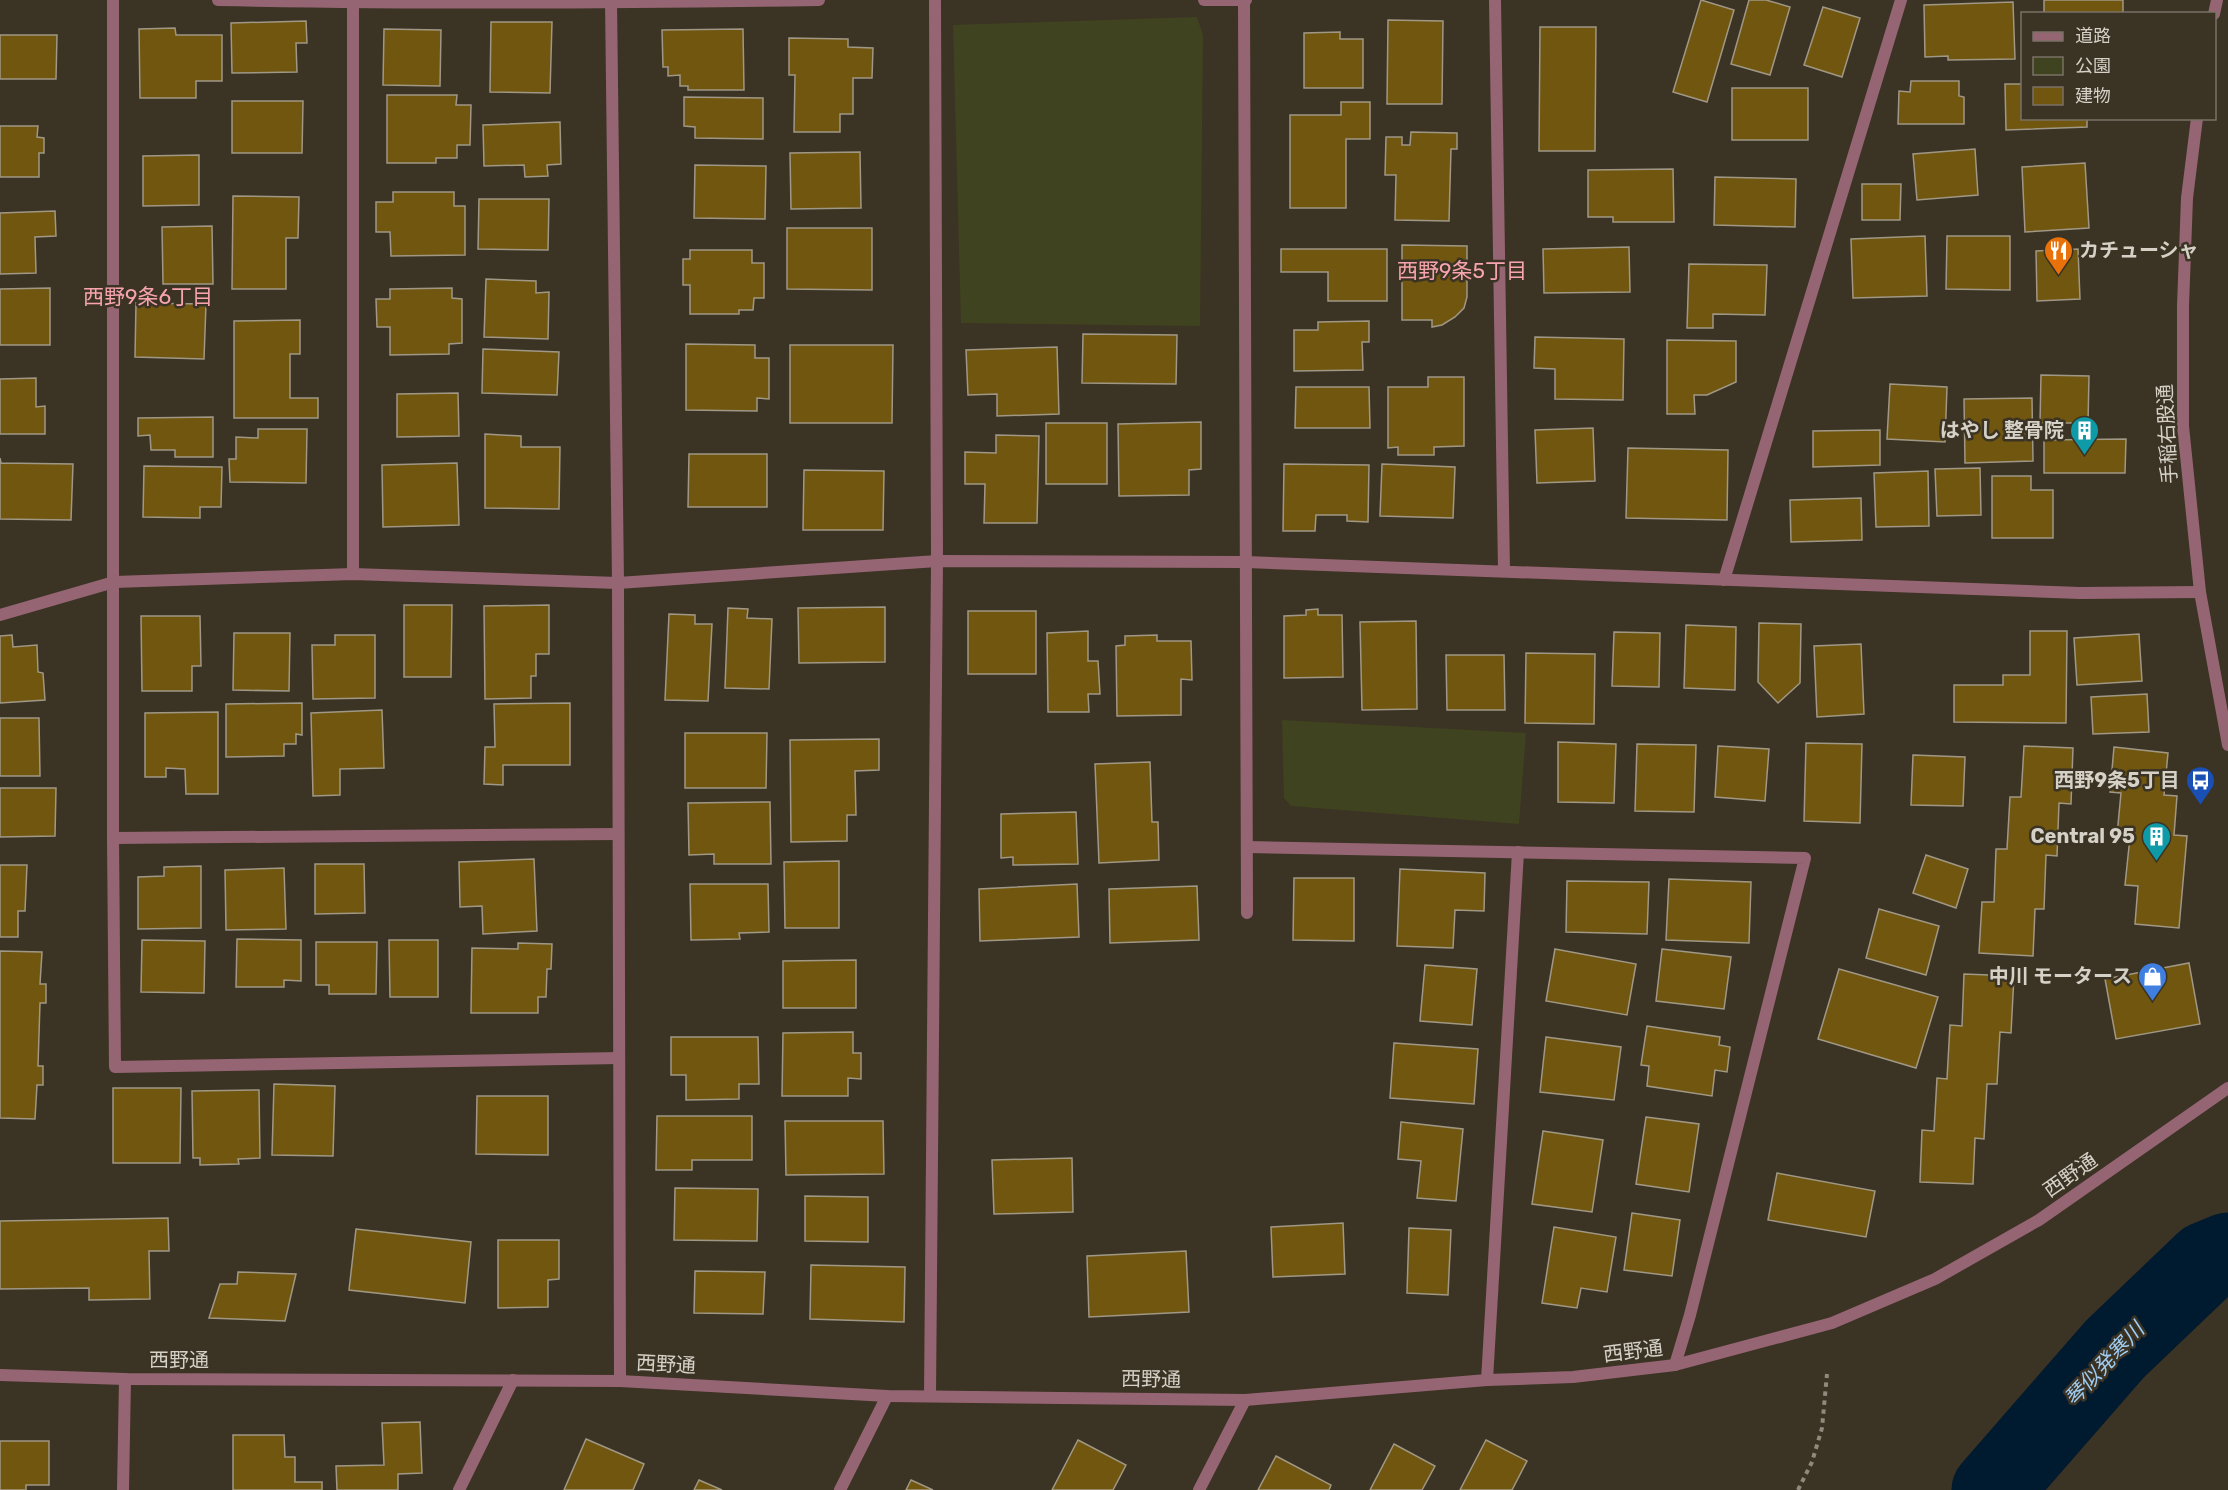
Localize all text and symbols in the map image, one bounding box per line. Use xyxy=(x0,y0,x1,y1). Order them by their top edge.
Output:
legend xyxy=(2021,12,2216,120)
text: 道路 xyxy=(2075,25,2111,47)
text: 公園 xyxy=(2075,55,2111,77)
text: 建物 xyxy=(2075,85,2111,107)
restaurant icon: カチューシャ xyxy=(2042,234,2074,276)
place label: カチューシャ xyxy=(2079,238,2199,262)
district label: 西野9条5丁目 xyxy=(1397,258,1527,283)
district label: 西野9条6丁目 xyxy=(83,284,213,309)
street label: 手稲右股通 xyxy=(2152,383,2182,485)
building icon: はやし 整骨院 xyxy=(2069,414,2101,456)
place label: はやし 整骨院 xyxy=(1940,418,2064,442)
bus stop icon: 西野9条5丁目 xyxy=(2185,764,2217,806)
place label: 西野9条5丁目 xyxy=(2054,768,2180,792)
building icon: Central 95 xyxy=(2140,820,2172,862)
place label: Central 95 xyxy=(2031,824,2135,848)
shop icon: 中川 モータース xyxy=(2137,960,2169,1002)
place label: 中川 モータース xyxy=(1989,964,2132,988)
street label: 西野通 xyxy=(2039,1148,2101,1202)
water label: 琴似発寒川 xyxy=(2059,1316,2150,1411)
street label: 西野通 xyxy=(1602,1335,1664,1367)
street label: 西野通 xyxy=(149,1348,209,1372)
street label: 西野通 xyxy=(635,1350,697,1378)
street label: 西野通 xyxy=(1121,1366,1181,1392)

